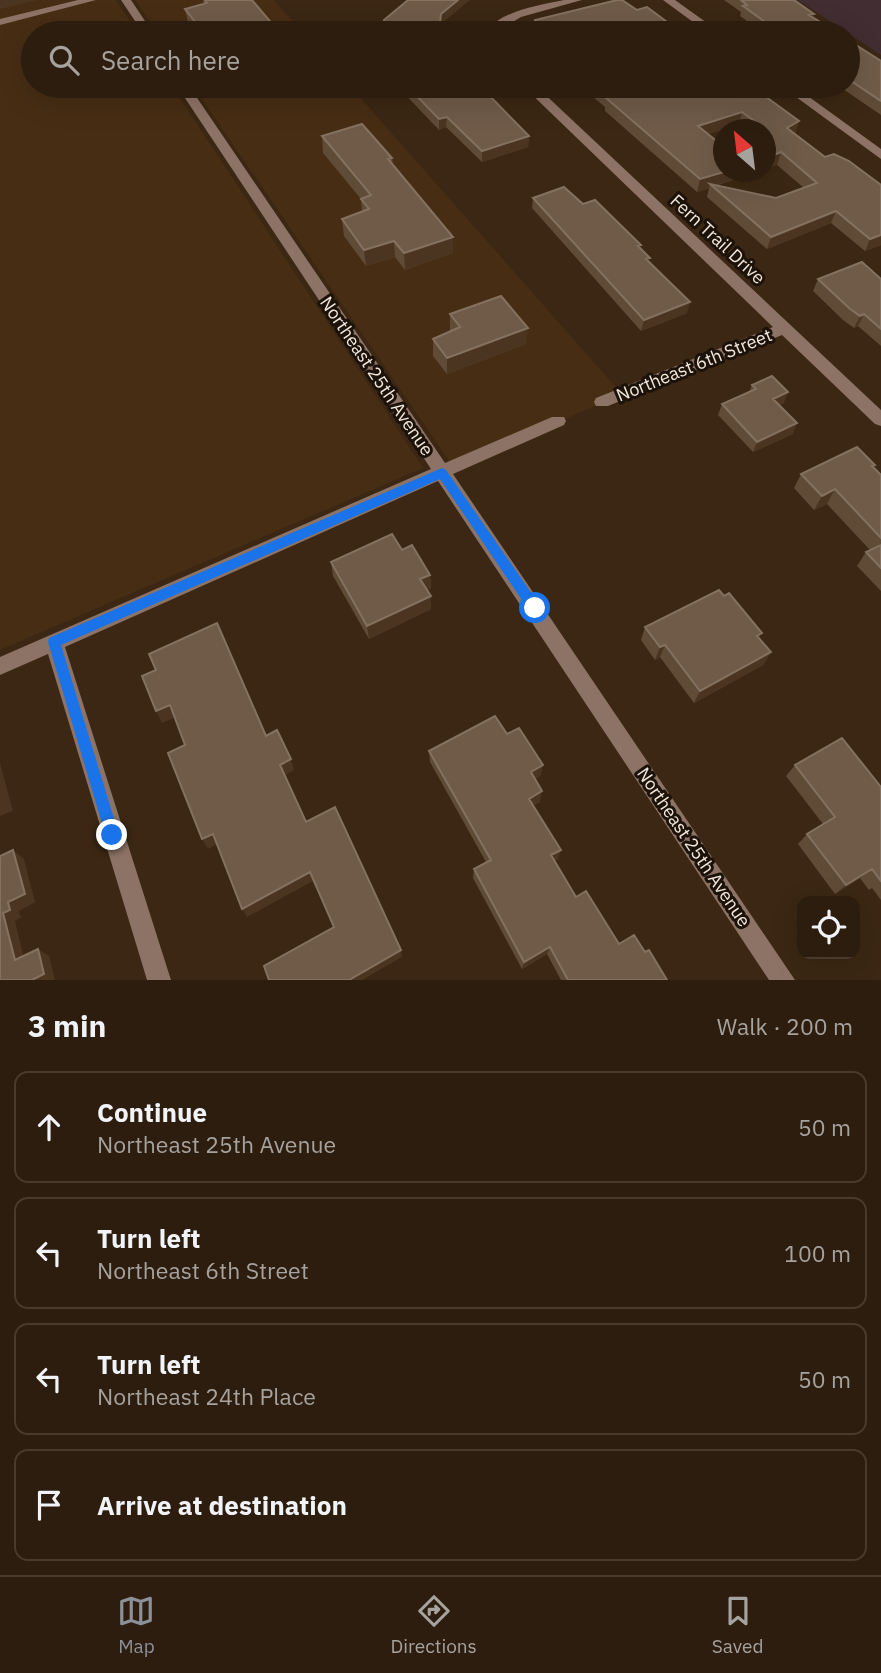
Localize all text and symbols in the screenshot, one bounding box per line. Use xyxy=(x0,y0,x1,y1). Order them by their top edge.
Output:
search box xyxy=(21,21,860,98)
icon: search xyxy=(45,41,83,79)
text: Search here xyxy=(101,43,240,77)
north arrow xyxy=(713,119,776,182)
street label: Fern Trail Drive xyxy=(666,189,770,289)
street label: Northeast 25th Avenue xyxy=(315,292,439,460)
street label: Northeast 6th Street xyxy=(613,323,775,407)
route start xyxy=(519,592,550,623)
street label: Northeast 25th Avenue xyxy=(632,763,756,931)
route end xyxy=(96,819,127,850)
map controls xyxy=(797,896,860,959)
button: locate xyxy=(797,896,860,959)
text: 3 min xyxy=(28,1006,106,1045)
text: Walk · 200 m xyxy=(717,1011,853,1041)
text: Continue xyxy=(97,1095,207,1129)
icon: ahead xyxy=(30,1108,68,1146)
text: 50 m xyxy=(798,1112,851,1142)
text: Northeast 25th Avenue xyxy=(97,1129,336,1159)
text: Turn left xyxy=(97,1221,200,1255)
icon: left xyxy=(30,1234,68,1272)
text: 100 m xyxy=(784,1238,851,1268)
text: Northeast 6th Street xyxy=(97,1255,309,1285)
text: Turn left xyxy=(97,1347,200,1381)
icon: left xyxy=(30,1360,68,1398)
text: 50 m xyxy=(798,1364,851,1394)
text: Northeast 24th Place xyxy=(97,1381,316,1411)
icon: arrive xyxy=(30,1486,68,1524)
text: Arrive at destination xyxy=(97,1488,347,1522)
tab: Map xyxy=(117,1592,155,1658)
tab: Directions xyxy=(390,1592,477,1658)
tab: Saved xyxy=(712,1592,764,1658)

